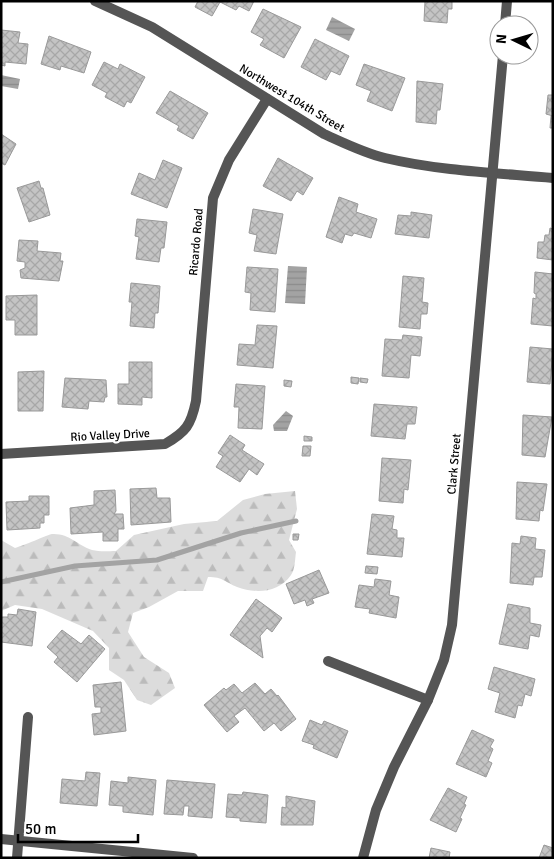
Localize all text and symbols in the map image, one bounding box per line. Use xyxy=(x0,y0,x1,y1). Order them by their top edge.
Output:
north arrow xyxy=(489,15,539,65)
text: N xyxy=(493,33,510,45)
street label: Northwest 104th Street xyxy=(236,61,347,136)
street label: Ricardo Road xyxy=(186,208,207,276)
street label: Rio Valley Drive xyxy=(70,426,150,445)
street label: Clark Street xyxy=(444,433,465,495)
scale bar xyxy=(18,812,138,844)
text: 50 m xyxy=(25,820,56,838)

